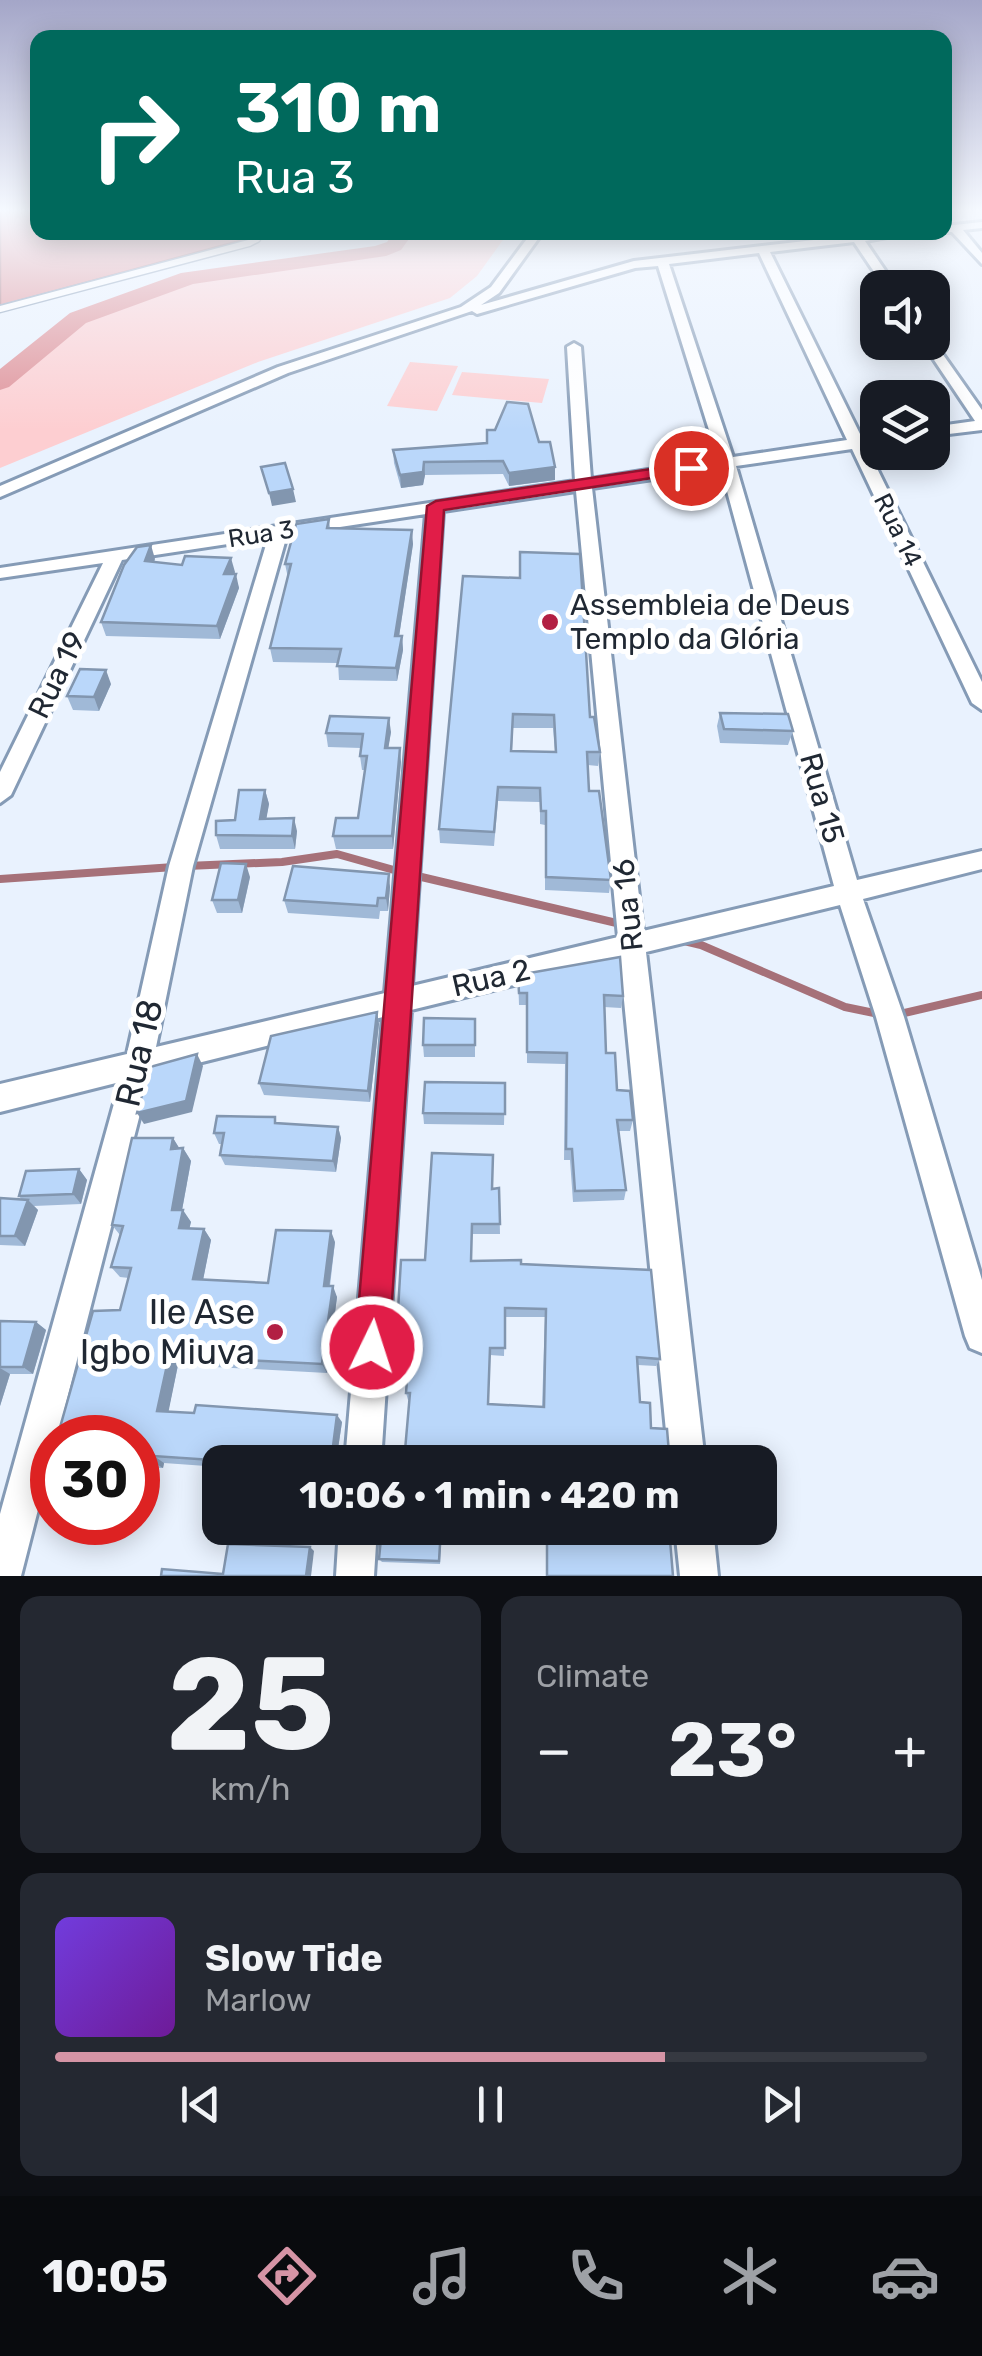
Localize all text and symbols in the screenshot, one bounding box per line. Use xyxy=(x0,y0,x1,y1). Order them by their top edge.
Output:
text: 310 m xyxy=(235,67,442,150)
icon: right xyxy=(70,70,200,200)
text: Rua 3 xyxy=(235,151,354,204)
map controls xyxy=(860,270,950,470)
button: sound xyxy=(860,270,950,360)
button: layers xyxy=(860,380,950,470)
pin xyxy=(649,426,734,511)
icon: arrive xyxy=(664,441,719,496)
street label: Rua 14 xyxy=(868,489,928,571)
street label: Rua 3 xyxy=(226,514,296,554)
place label: Assembleia de Deus Templo da Glória xyxy=(570,587,850,657)
marker: Assembleia de Deus Templo da Glória xyxy=(539,611,561,633)
street label: Rua 19 xyxy=(21,626,93,724)
street label: Rua 15 xyxy=(792,749,852,847)
street label: Rua 16 xyxy=(605,857,651,953)
street label: Rua 2 xyxy=(448,952,534,1004)
street label: Rua 18 xyxy=(106,995,172,1111)
place label: Ile Ase Igbo Miuva xyxy=(80,1291,255,1373)
position arrow xyxy=(320,1295,424,1399)
marker: Ile Ase Igbo Miuva xyxy=(264,1321,286,1343)
speed limit sign: 30 xyxy=(30,1415,160,1545)
text: 10:06 · 1 min · 420 m xyxy=(299,1472,680,1518)
text: 25 xyxy=(166,1627,335,1782)
text: Climate xyxy=(536,1657,649,1695)
text: 23° xyxy=(668,1706,797,1795)
text: − xyxy=(536,1718,572,1783)
text: + xyxy=(893,1718,927,1783)
text: km/h xyxy=(211,1770,290,1808)
text: Slow Tide xyxy=(205,1935,383,1981)
text: Marlow xyxy=(205,1981,312,2019)
icon: previous xyxy=(173,2077,228,2132)
icon: pause xyxy=(463,2077,518,2132)
icon: next xyxy=(754,2077,809,2132)
icon: directions xyxy=(252,2241,322,2311)
icon: music xyxy=(407,2241,477,2311)
icon: phone xyxy=(561,2241,631,2311)
icon: climate xyxy=(715,2241,785,2311)
icon: car xyxy=(870,2241,940,2311)
text: 10:05 xyxy=(42,2250,168,2303)

